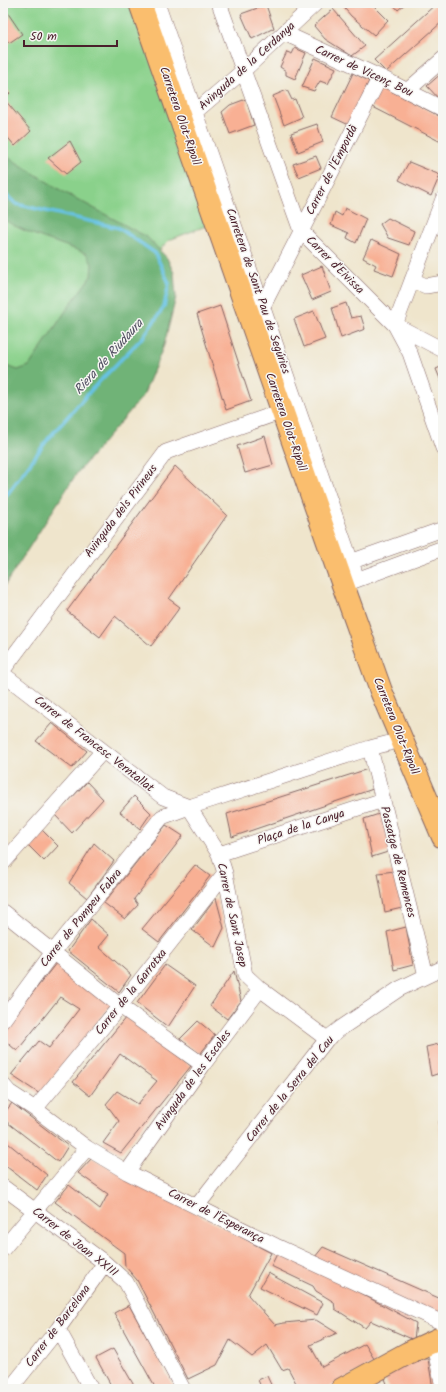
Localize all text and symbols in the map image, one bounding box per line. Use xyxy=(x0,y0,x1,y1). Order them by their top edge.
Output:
street label: Avinguda de la Cerdanya xyxy=(194,17,300,115)
scale bar xyxy=(24,22,117,48)
text: 50 m xyxy=(30,27,57,46)
street label: Carrer de Vicenç Bou xyxy=(312,40,416,102)
street label: Carretera Olot-Ripoll xyxy=(154,64,206,168)
street label: Carrer de l'Empordà xyxy=(301,121,363,219)
street label: Carretera de Sant Pau de Segúries xyxy=(221,206,295,376)
street label: Carrer d'Eivissa xyxy=(301,231,369,299)
water label: Riera de Riudaura xyxy=(69,314,149,400)
street label: Carretera Olot-Ripoll xyxy=(260,370,312,474)
street label: Avinguda dels Pirineus xyxy=(80,460,162,562)
street label: Carretera Olot-Ripoll xyxy=(368,674,424,778)
street label: Carrer de Francesc Verntallat xyxy=(30,691,158,797)
street label: Plaça de la Canya xyxy=(255,804,348,850)
street label: Passatge de Remences xyxy=(375,804,421,920)
street label: Carrer de Sant Josep xyxy=(212,861,252,969)
street label: Carrer de Pompeu Fabra xyxy=(35,864,127,971)
street label: Carrer de la Garrotxa xyxy=(90,944,172,1039)
street label: Avinguda de les Escoles xyxy=(150,1026,236,1134)
street label: Carrer de la Serra del Cau xyxy=(241,1031,339,1146)
street label: Carrer de l'Esperança xyxy=(164,1183,268,1249)
street label: Carrer de Joan XXIII xyxy=(28,1202,123,1282)
street label: Carrer de Barcelona xyxy=(20,1280,96,1371)

